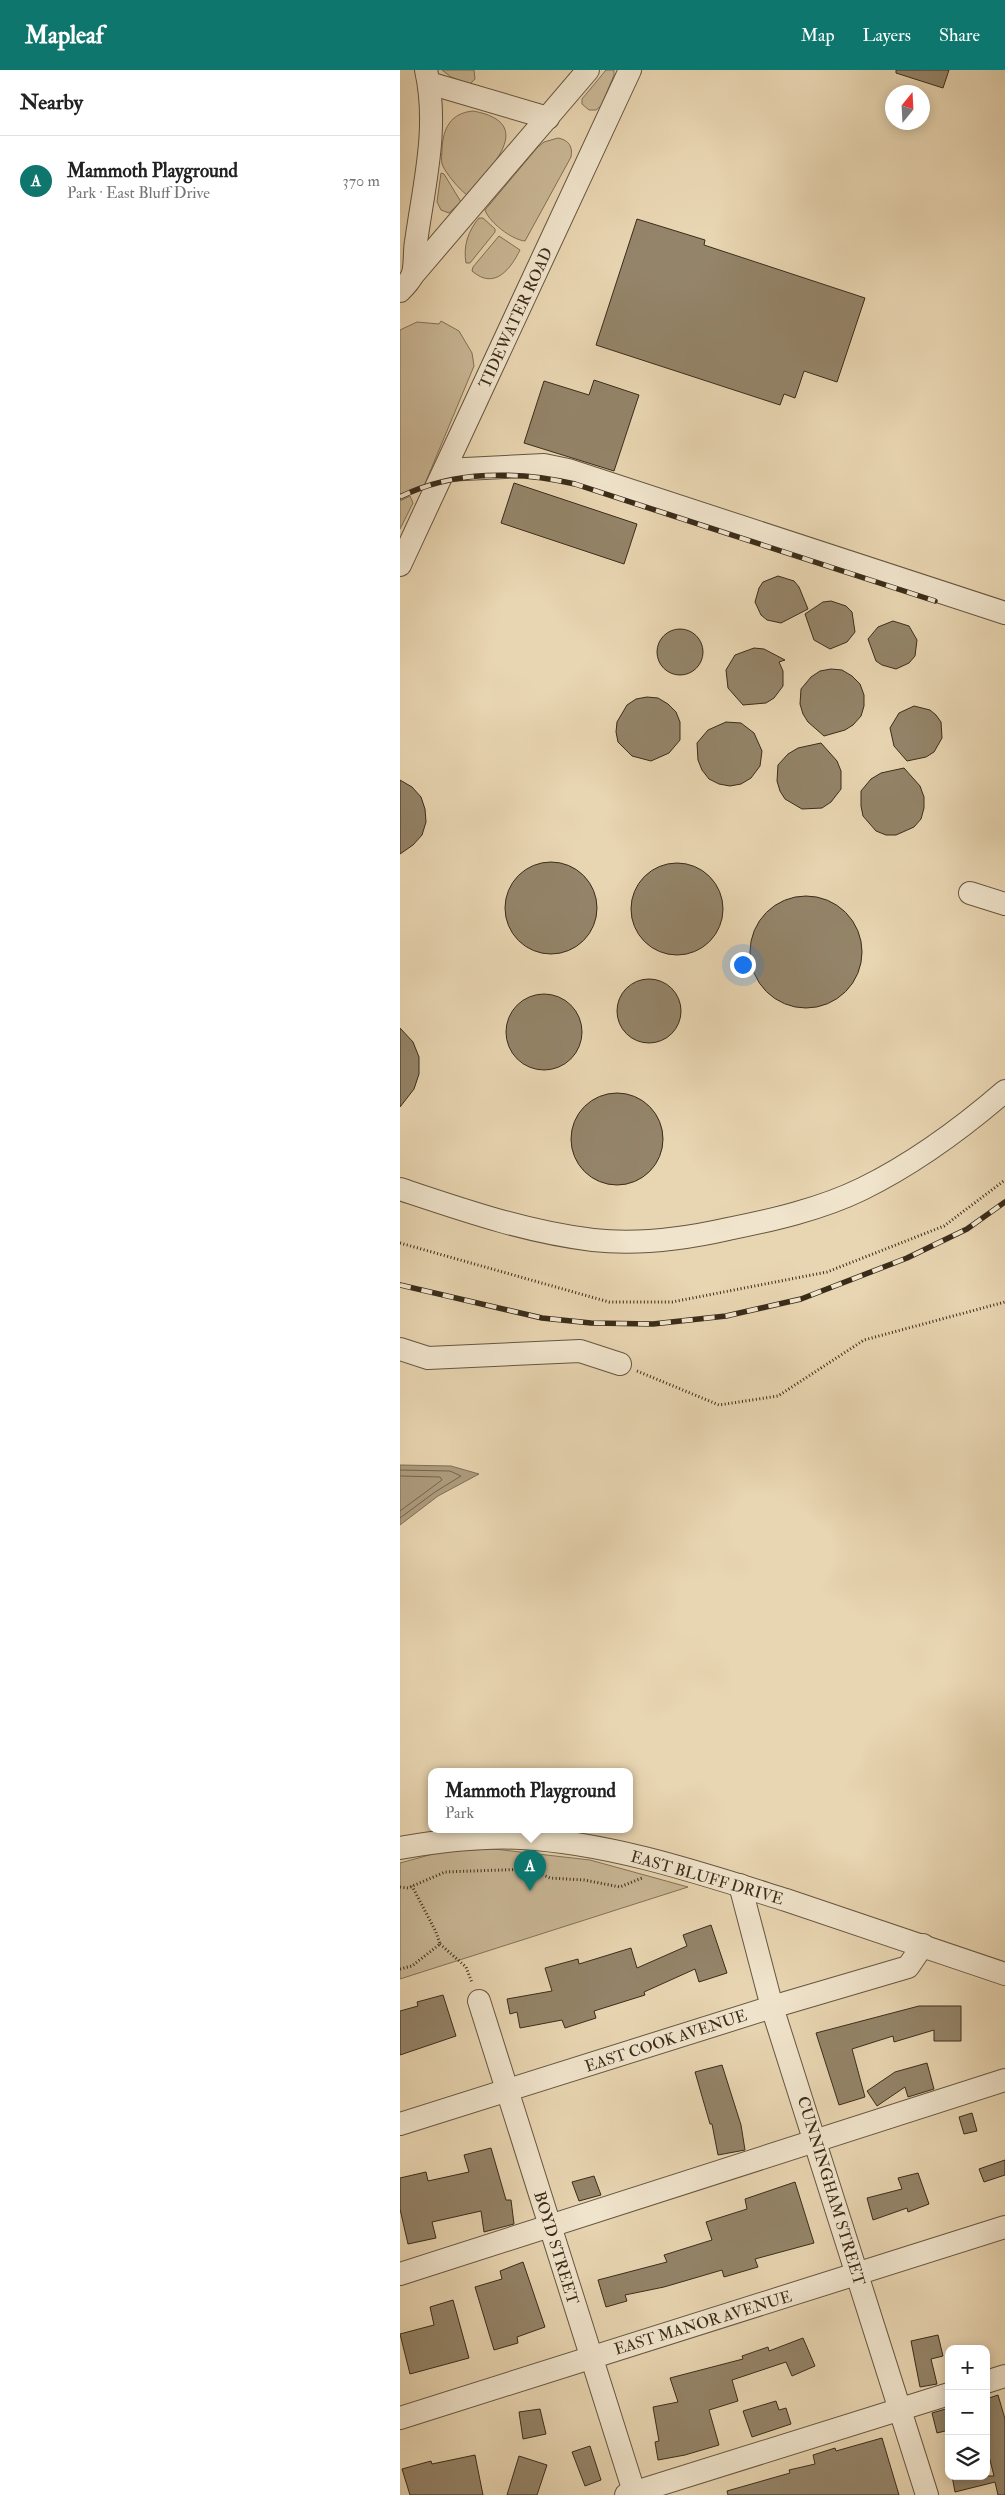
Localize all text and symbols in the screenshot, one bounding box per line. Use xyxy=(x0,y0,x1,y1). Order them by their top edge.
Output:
text: Mapleaf xyxy=(25,20,104,51)
text: Map xyxy=(801,24,835,47)
text: Layers xyxy=(863,24,911,47)
text: Share xyxy=(939,24,980,47)
north arrow xyxy=(885,85,930,130)
text: Nearby xyxy=(20,89,83,116)
text: Mammoth Playground xyxy=(67,159,238,183)
text: A xyxy=(31,171,41,191)
text: 370 m xyxy=(343,171,380,191)
text: Park · East Bluff Drive xyxy=(67,183,210,203)
street label: TIDEWATER ROAD xyxy=(475,244,557,392)
your location xyxy=(730,952,756,978)
popup xyxy=(428,1768,633,1833)
text: Mammoth Playground xyxy=(445,1779,616,1803)
text: Park xyxy=(445,1803,474,1823)
street label: EAST BLUFF DRIVE xyxy=(628,1847,786,1909)
pin: A xyxy=(514,1850,546,1891)
street label: EAST COOK AVENUE xyxy=(582,2005,750,2077)
street label: CUNNINGHAM STREET xyxy=(793,2094,869,2288)
street label: BOYD STREET xyxy=(529,2189,583,2307)
street label: EAST MANOR AVENUE xyxy=(612,2286,794,2360)
map controls xyxy=(945,2345,990,2480)
button: + xyxy=(945,2345,990,2390)
button: − xyxy=(945,2390,990,2435)
button: layers xyxy=(945,2435,990,2480)

